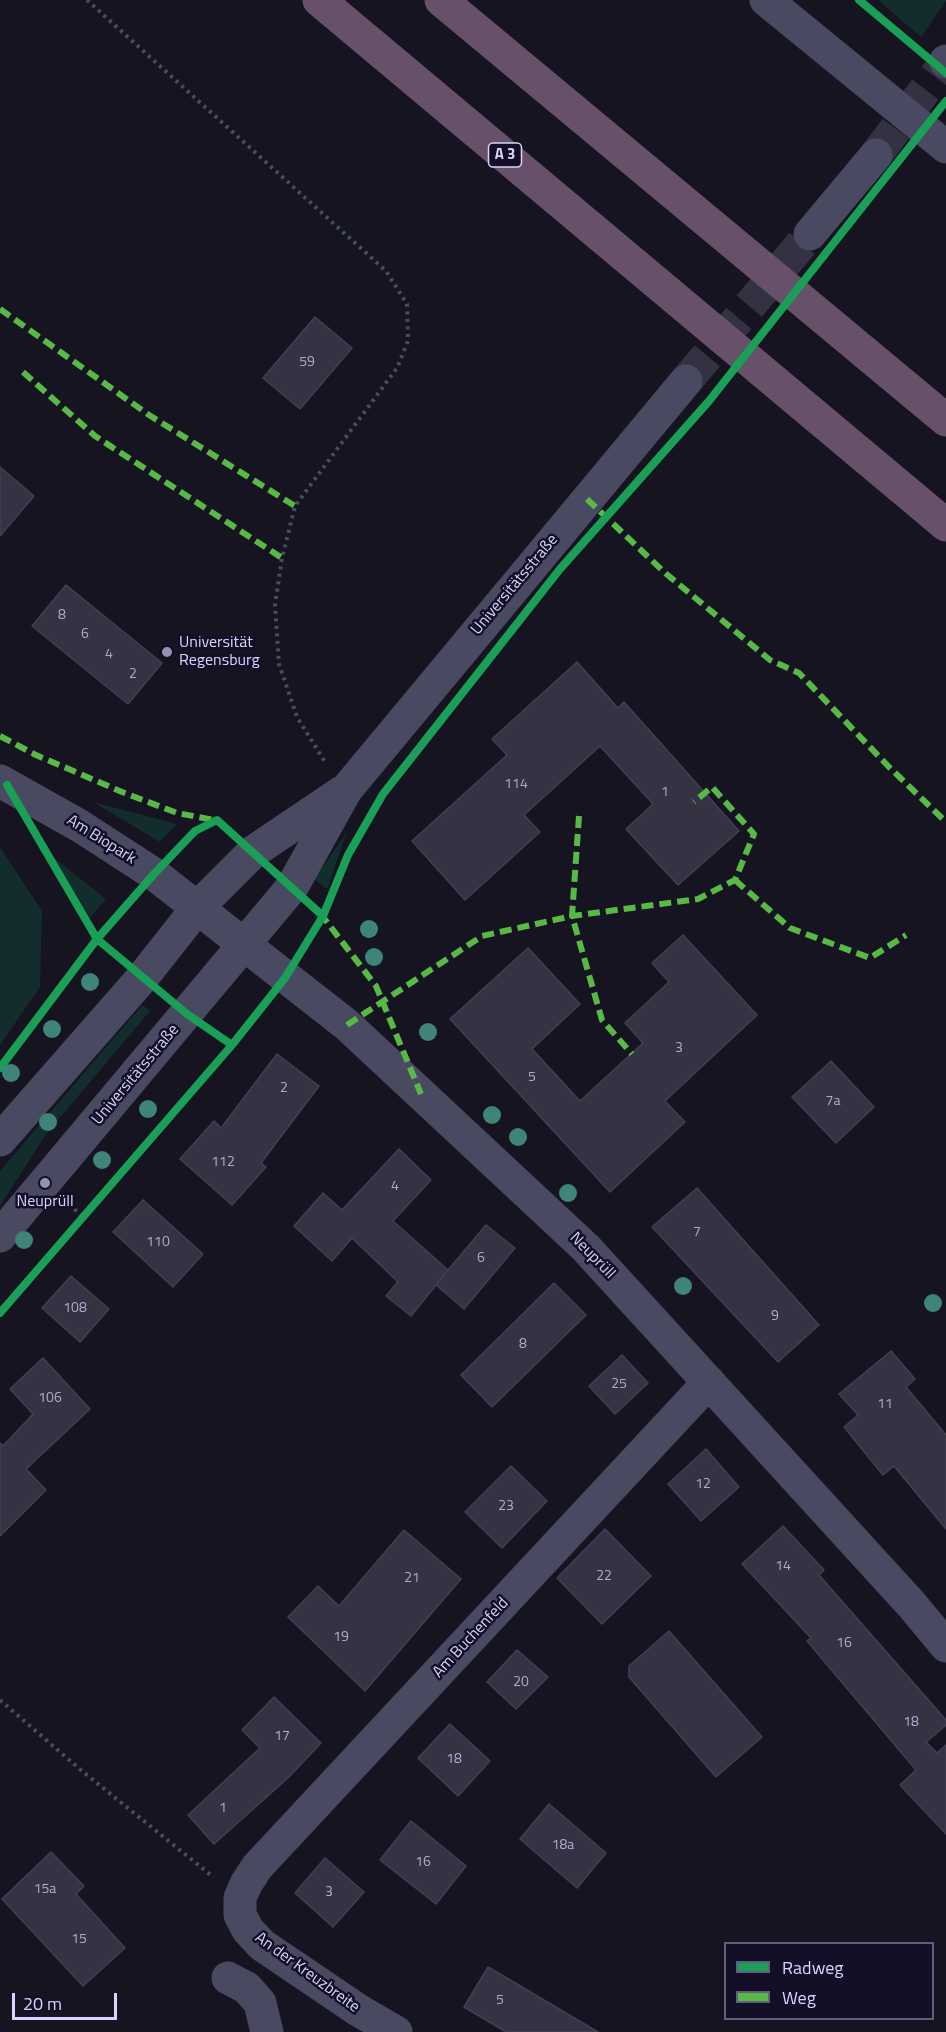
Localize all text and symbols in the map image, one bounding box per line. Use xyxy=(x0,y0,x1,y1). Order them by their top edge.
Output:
road number: A 3 xyxy=(488,143,522,167)
house number: 59 xyxy=(299,355,315,371)
street label: Universitätsstraße xyxy=(467,531,563,639)
house number: 8 xyxy=(58,608,66,624)
house number: 6 xyxy=(81,627,89,643)
place label: Universität Regensburg xyxy=(179,633,260,671)
marker: Universität Regensburg xyxy=(160,645,174,659)
house number: 4 xyxy=(105,647,113,663)
house number: 2 xyxy=(129,667,137,683)
house number: 114 xyxy=(504,777,528,793)
house number: 1 xyxy=(661,785,669,801)
street label: Am Biopark xyxy=(63,811,139,869)
street label: Universitätsstraße xyxy=(88,1021,184,1129)
house number: 3 xyxy=(675,1041,683,1057)
house number: 5 xyxy=(528,1070,536,1086)
house number: 2 xyxy=(280,1081,288,1097)
house number: 7a xyxy=(826,1094,840,1110)
house number: 112 xyxy=(211,1155,235,1171)
marker: Neuprüll xyxy=(38,1176,52,1190)
house number: 4 xyxy=(391,1179,399,1195)
place label: Neuprüll xyxy=(16,1192,74,1212)
house number: 7 xyxy=(693,1225,701,1241)
street label: Neuprüll xyxy=(565,1229,619,1283)
house number: 110 xyxy=(146,1235,170,1251)
house number: 6 xyxy=(477,1251,485,1267)
house number: 108 xyxy=(63,1301,87,1317)
house number: 9 xyxy=(771,1309,779,1325)
house number: 8 xyxy=(519,1337,527,1353)
house number: 25 xyxy=(611,1377,627,1393)
house number: 106 xyxy=(38,1391,62,1407)
house number: 11 xyxy=(877,1397,893,1413)
house number: 12 xyxy=(695,1477,711,1493)
house number: 23 xyxy=(498,1499,514,1515)
house number: 14 xyxy=(775,1559,791,1575)
house number: 22 xyxy=(596,1569,612,1585)
house number: 21 xyxy=(404,1571,420,1587)
street label: Am Buchenfeld xyxy=(429,1594,513,1682)
house number: 19 xyxy=(333,1630,349,1646)
house number: 16 xyxy=(836,1636,852,1652)
house number: 20 xyxy=(513,1675,529,1691)
house number: 18 xyxy=(903,1715,919,1731)
house number: 17 xyxy=(274,1729,290,1745)
house number: 18 xyxy=(446,1752,462,1768)
house number: 1 xyxy=(219,1801,227,1817)
house number: 18a xyxy=(552,1838,574,1854)
house number: 16 xyxy=(415,1855,431,1871)
house number: 15a xyxy=(34,1882,56,1898)
house number: 3 xyxy=(325,1885,333,1901)
street label: An der Kreuzbreite xyxy=(251,1929,363,2017)
house number: 15 xyxy=(71,1932,87,1948)
legend xyxy=(724,1942,934,2020)
text: Radweg xyxy=(782,1954,844,1981)
scale bar xyxy=(15,1981,120,2019)
text: Weg xyxy=(782,1984,816,2011)
text: 20 m xyxy=(23,1990,62,2017)
house number: 5 xyxy=(496,1993,504,2009)

